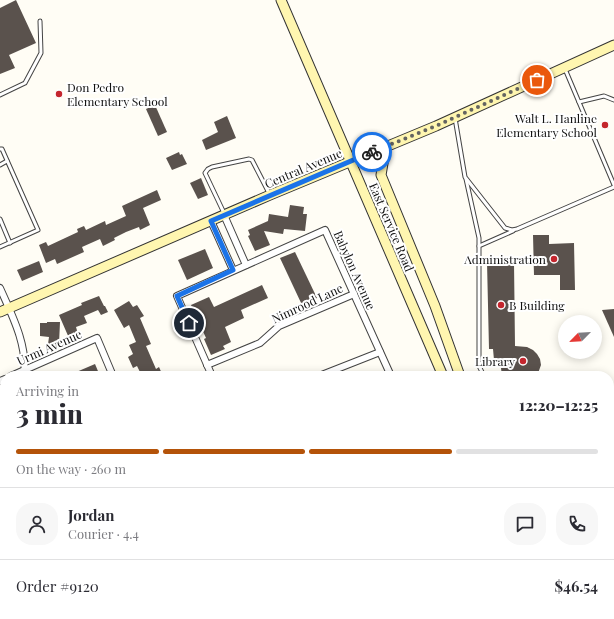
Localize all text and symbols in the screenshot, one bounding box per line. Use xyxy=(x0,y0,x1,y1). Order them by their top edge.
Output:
pin xyxy=(520,63,554,97)
icon: bag xyxy=(526,69,548,91)
place label: Don Pedro Elementary School xyxy=(67,79,168,109)
marker: Don Pedro Elementary School xyxy=(54,89,64,99)
place label: Walt L. Hanline Elementary School xyxy=(496,110,598,140)
marker: Walt L. Hanline Elementary School xyxy=(600,120,610,130)
courier xyxy=(352,132,392,172)
icon: bike xyxy=(361,141,383,163)
street label: Central Avenue xyxy=(262,144,344,192)
street label: East Service Road xyxy=(366,180,418,274)
street label: Babylon Avenue xyxy=(330,228,380,312)
place label: Administration xyxy=(463,251,546,267)
marker: Administration xyxy=(549,254,559,264)
street label: Nimrood Lane xyxy=(269,279,345,327)
place label: B Building xyxy=(509,297,565,313)
marker: B Building xyxy=(496,300,506,310)
pin xyxy=(172,306,206,340)
icon: home xyxy=(178,312,200,334)
north arrow xyxy=(558,315,602,359)
map controls xyxy=(558,315,602,359)
street label: Urmi Avenue xyxy=(14,326,84,368)
place label: Library xyxy=(475,353,515,369)
marker: Library xyxy=(518,356,528,366)
text: Arriving in xyxy=(16,382,79,399)
text: 12:20–12:25 xyxy=(519,395,598,415)
text: 3 min xyxy=(16,396,83,431)
text: On the way · 260 m xyxy=(16,460,126,477)
button: person xyxy=(16,503,58,545)
button: chat xyxy=(504,503,546,545)
button: phone xyxy=(556,503,598,545)
text: Jordan xyxy=(68,505,114,525)
text: Courier · 4.4 xyxy=(68,525,139,542)
text: Order #9120 xyxy=(16,576,99,596)
text: $46.54 xyxy=(554,576,598,596)

